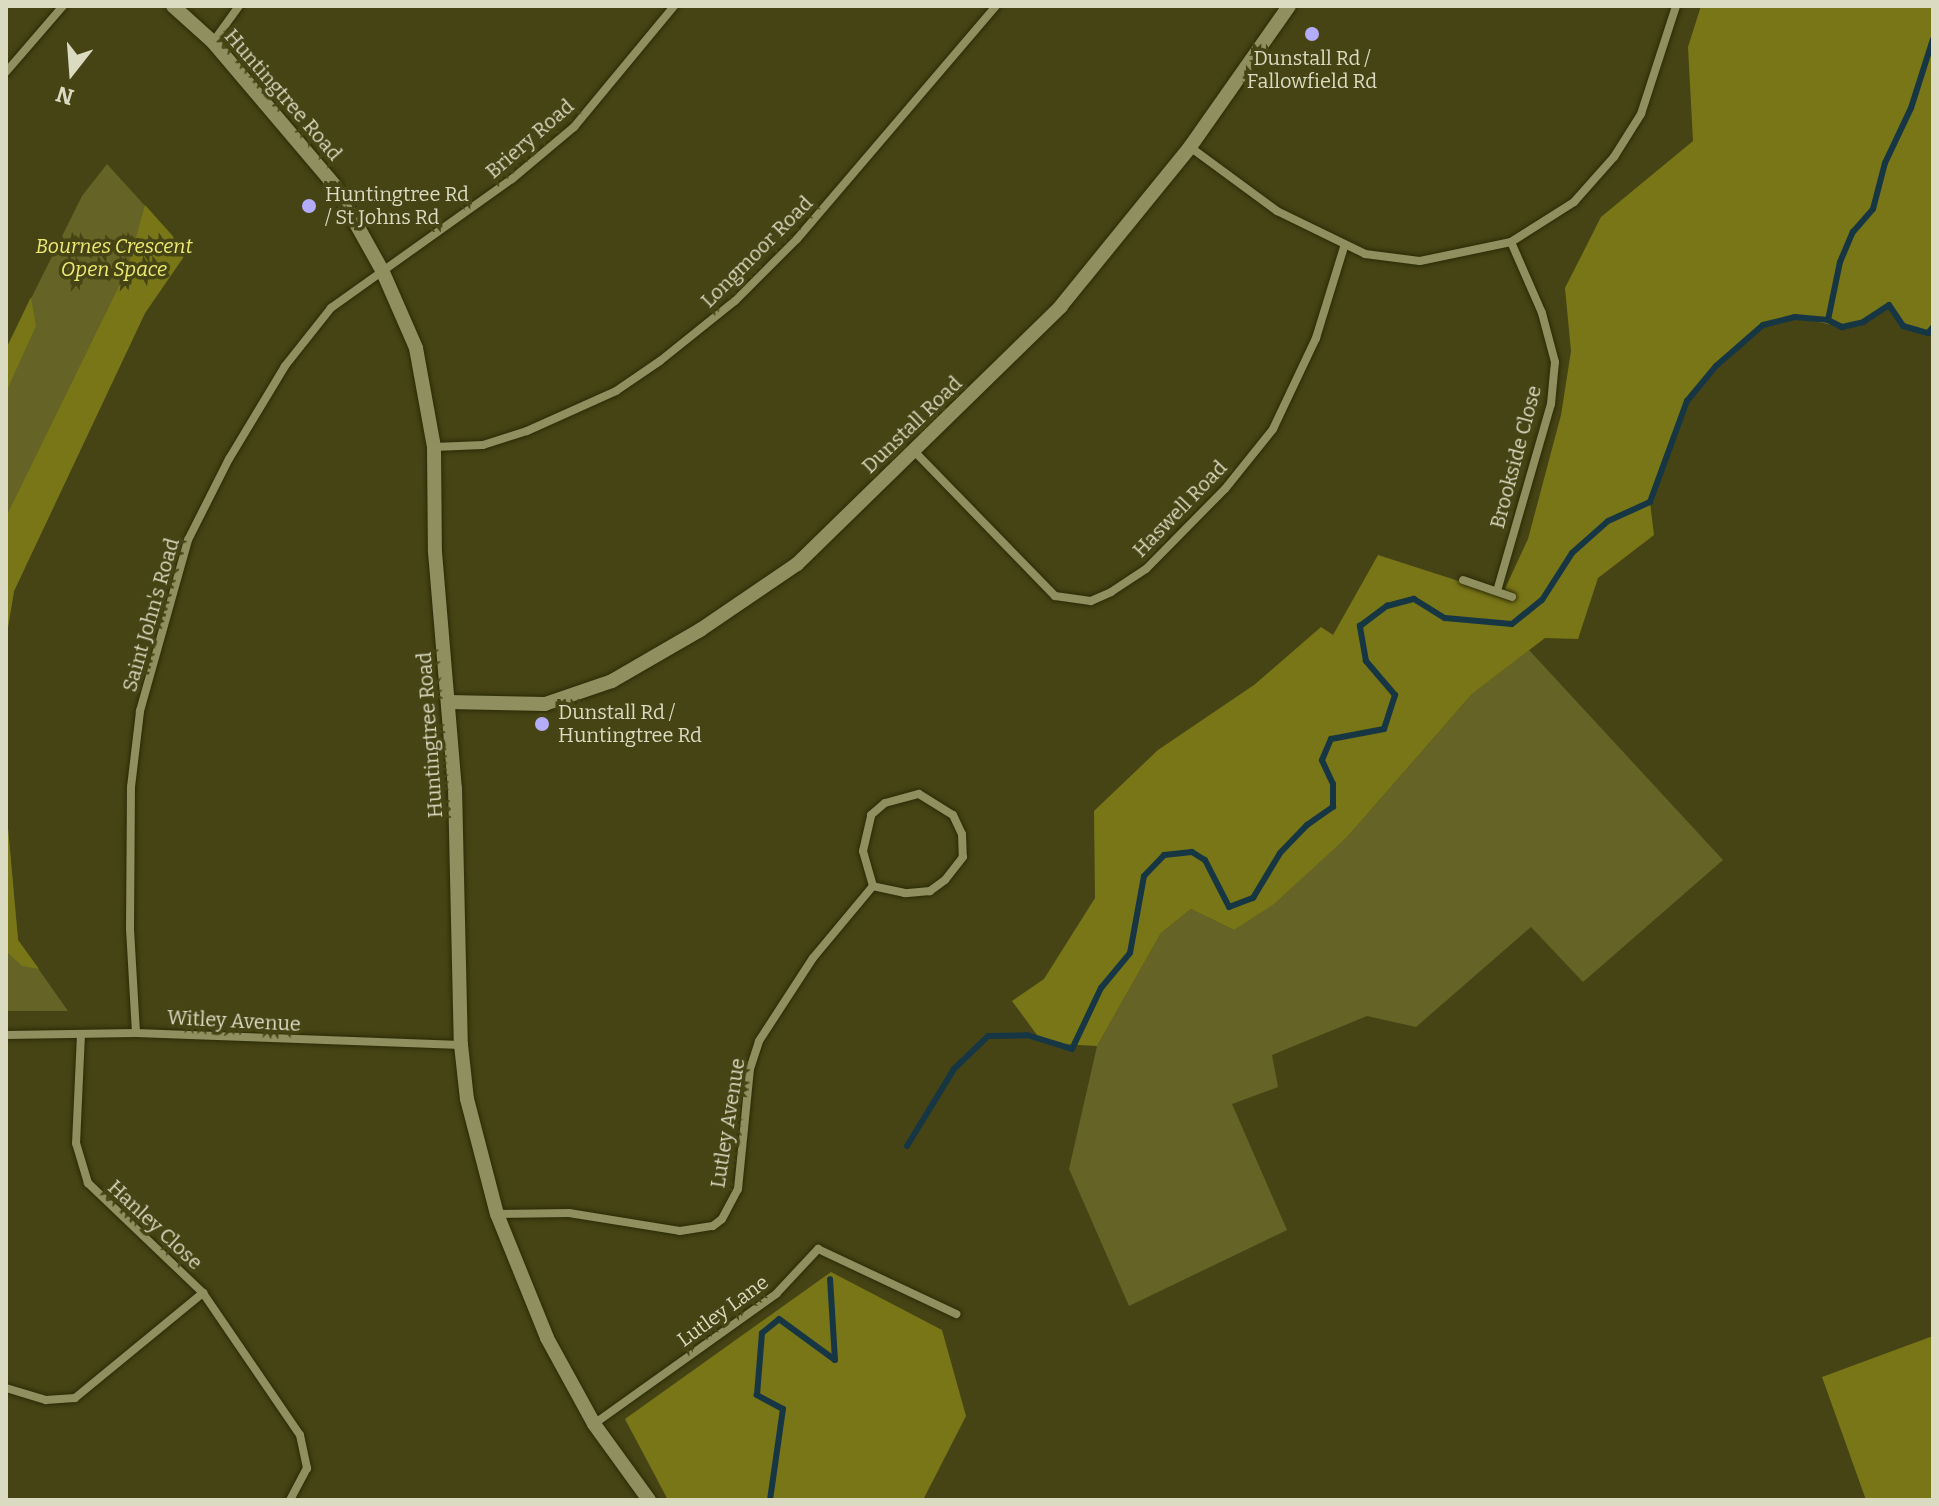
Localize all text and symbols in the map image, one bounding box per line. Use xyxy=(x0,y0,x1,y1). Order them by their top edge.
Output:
street label: Huntingtree Road xyxy=(219,24,347,166)
marker: Dunstall Rd / Fallowfield Rd xyxy=(1303,25,1321,43)
north arrow xyxy=(32,32,112,112)
place label: Dunstall Rd / Fallowfield Rd xyxy=(1247,46,1377,93)
text: N xyxy=(53,80,77,111)
street label: Briery Road xyxy=(481,94,579,184)
place label: Huntingtree Rd / St Johns Rd xyxy=(325,182,469,229)
street label: Longmoor Road xyxy=(696,191,818,313)
marker: Huntingtree Rd / St Johns Rd xyxy=(300,197,318,215)
park label: Bournes Crescent Open Space xyxy=(35,234,193,281)
street label: Dunstall Road xyxy=(857,371,967,479)
street label: Brookside Close xyxy=(1485,383,1547,531)
street label: Haswell Road xyxy=(1128,456,1232,562)
street label: Saint John's Road xyxy=(118,536,184,694)
street label: Huntingtree Road xyxy=(412,651,448,819)
place label: Dunstall Rd / Huntingtree Rd xyxy=(558,700,702,747)
marker: Dunstall Rd / Huntingtree Rd xyxy=(533,715,551,733)
street label: Witley Avenue xyxy=(167,1006,301,1036)
street label: Lutley Avenue xyxy=(706,1056,750,1190)
street label: Hanley Close xyxy=(103,1175,207,1275)
street label: Lutley Lane xyxy=(673,1270,773,1352)

